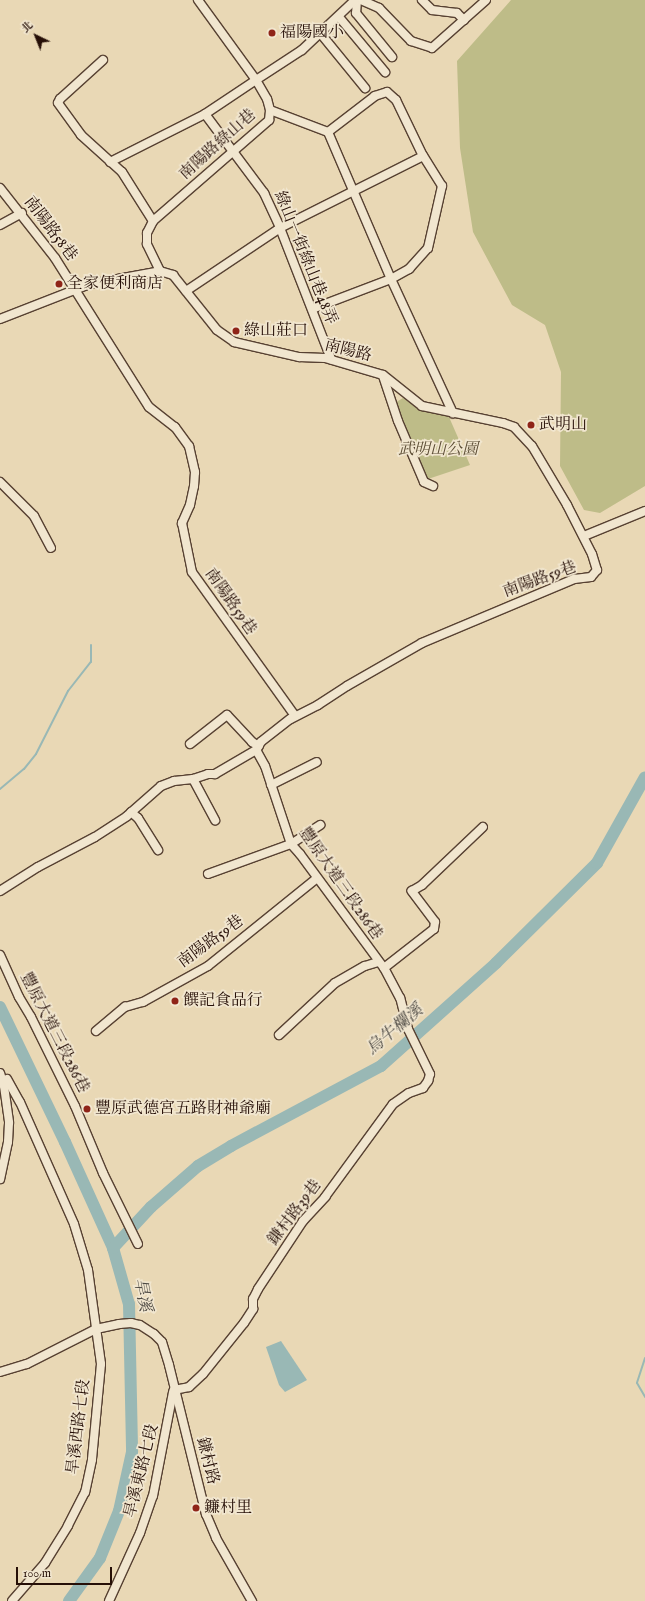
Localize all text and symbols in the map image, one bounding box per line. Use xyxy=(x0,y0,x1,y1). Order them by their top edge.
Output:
north arrow xyxy=(16,16,56,56)
text: 北 xyxy=(19,18,37,36)
place label: 福陽國小 xyxy=(280,23,344,43)
marker: 福陽國小 xyxy=(267,28,277,38)
street label: 南陽路綠山巷 xyxy=(176,106,260,184)
street label: 綠山一街綠山巷48弄 xyxy=(269,189,341,327)
street label: 南陽路58巷 xyxy=(19,193,81,265)
place label: 全家便利商店 xyxy=(67,274,163,294)
marker: 全家便利商店 xyxy=(54,279,64,289)
place label: 綠山莊口 xyxy=(244,321,308,341)
marker: 綠山莊口 xyxy=(231,326,241,336)
street label: 南陽路 xyxy=(322,336,374,366)
place label: 武明山 xyxy=(539,415,587,435)
marker: 武明山 xyxy=(526,420,536,430)
park label: 武明山公園 xyxy=(398,440,478,460)
street label: 南陽路59巷 xyxy=(501,558,579,602)
street label: 南陽路59巷 xyxy=(200,565,260,639)
street label: 豐原大道三段286巷 xyxy=(294,824,386,944)
street label: 南陽路59巷 xyxy=(174,912,248,972)
street label: 豐原大道三段286巷 xyxy=(15,970,93,1096)
place label: 饌記食品行 xyxy=(183,991,263,1011)
marker: 饌記食品行 xyxy=(170,996,180,1006)
water label: 烏牛欄溪 xyxy=(362,1000,428,1060)
place label: 豐原武德宮五路財神爺廟 xyxy=(95,1099,271,1119)
marker: 豐原武德宮五路財神爺廟 xyxy=(82,1104,92,1114)
street label: 鎌村路39巷 xyxy=(264,1176,326,1250)
water label: 旱溪 xyxy=(129,1276,155,1314)
street label: 旱溪西路七段 xyxy=(64,1378,94,1476)
street label: 旱溪東路七段 xyxy=(121,1422,163,1520)
street label: 鎌村路 xyxy=(192,1435,222,1487)
place label: 鐮村里 xyxy=(204,1498,252,1518)
marker: 鐮村里 xyxy=(191,1503,201,1513)
scale bar xyxy=(18,1559,114,1585)
text: 100 m xyxy=(23,1566,51,1581)

